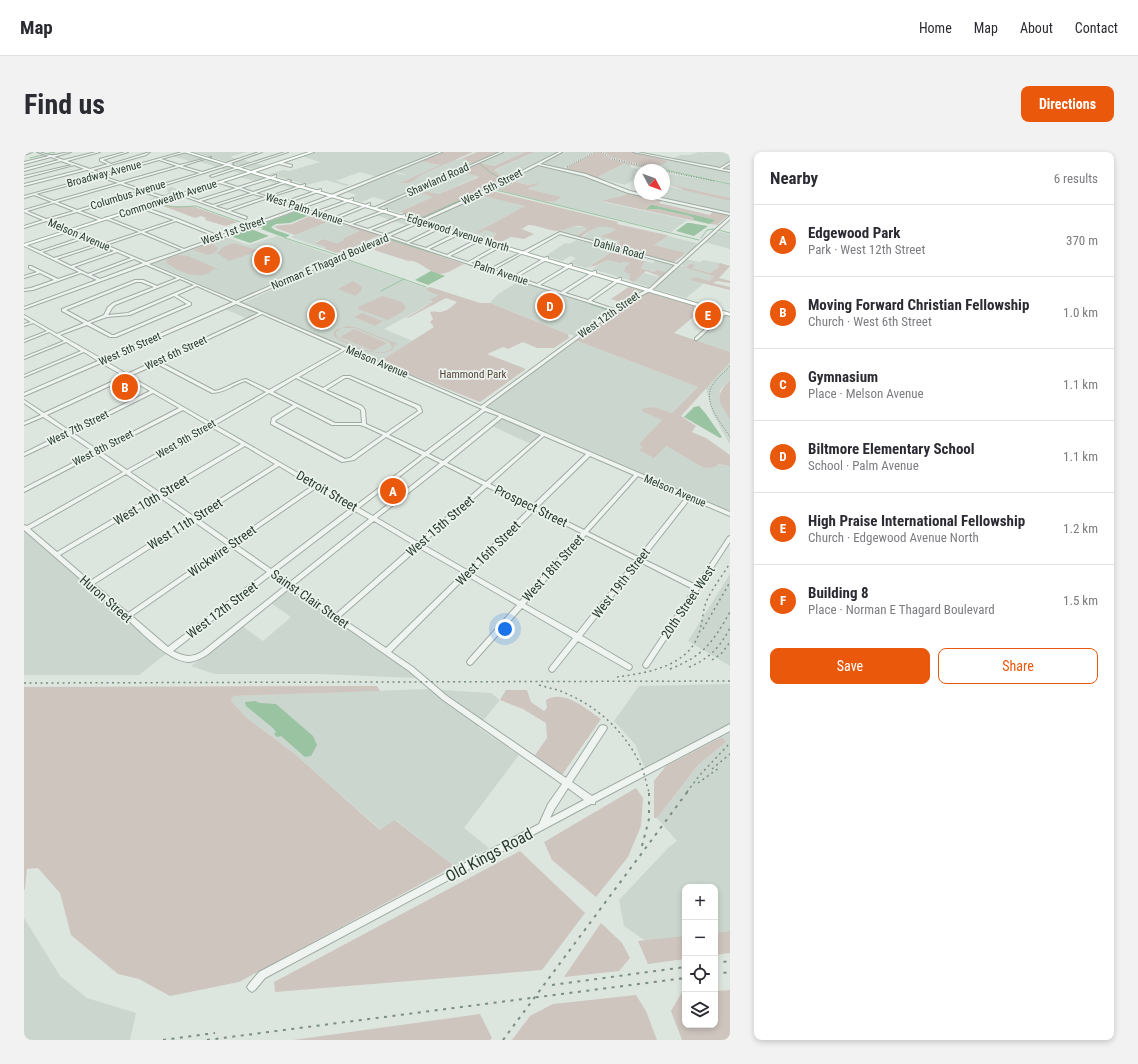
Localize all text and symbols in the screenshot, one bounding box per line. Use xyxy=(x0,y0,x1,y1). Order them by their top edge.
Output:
text: Map xyxy=(20,16,53,39)
text: Home xyxy=(919,20,952,36)
text: Map xyxy=(974,20,998,36)
text: About xyxy=(1020,20,1053,36)
text: Contact xyxy=(1075,20,1118,36)
button: Directions xyxy=(1021,86,1114,122)
text: Find us xyxy=(24,88,105,121)
street label: Broadway Avenue xyxy=(65,158,143,190)
street label: Shawland Road xyxy=(405,161,471,199)
north arrow xyxy=(634,164,670,200)
street label: West 5th Street xyxy=(459,166,525,208)
text: Nearby xyxy=(770,168,818,188)
text: 6 results xyxy=(1054,171,1098,186)
street label: Columbus Avenue xyxy=(89,177,167,213)
street label: Commonwealth Avenue xyxy=(117,177,219,221)
street label: West Palm Avenue xyxy=(264,190,344,228)
street label: Edgewood Avenue North xyxy=(405,211,511,255)
street label: West 1st Street xyxy=(200,214,266,248)
street label: Melson Avenue xyxy=(46,216,112,254)
text: Edgewood Park xyxy=(808,224,900,242)
street label: Norman E Thagard Boulevard xyxy=(269,231,391,293)
text: A xyxy=(779,233,787,248)
text: 370 m xyxy=(1066,233,1098,248)
street label: Dahlia Road xyxy=(592,236,646,262)
text: Park · West 12th Street xyxy=(808,242,925,257)
pin: F xyxy=(254,245,280,275)
street label: Palm Avenue xyxy=(472,258,530,288)
street label: West 12th Street xyxy=(576,289,642,341)
pin: D xyxy=(537,291,563,321)
text: Moving Forward Christian Fellowship xyxy=(808,296,1029,314)
pin: C xyxy=(309,300,335,330)
pin: E xyxy=(695,300,721,330)
text: B xyxy=(779,305,787,320)
text: 1.0 km xyxy=(1063,305,1098,320)
text: Church · West 6th Street xyxy=(808,314,932,329)
street label: West 5th Street xyxy=(97,330,163,368)
street label: West 6th Street xyxy=(143,333,209,373)
street label: Melson Avenue xyxy=(344,343,410,381)
park label: Hammond Park xyxy=(439,368,507,381)
text: Gymnasium xyxy=(808,368,878,386)
pin: B xyxy=(112,372,138,402)
text: C xyxy=(779,377,787,392)
text: 1.1 km xyxy=(1063,377,1098,392)
text: Place · Melson Avenue xyxy=(808,386,924,401)
street label: West 7th Street xyxy=(45,408,111,448)
street label: West 9th Street xyxy=(154,417,218,461)
street label: West 8th Street xyxy=(70,427,136,469)
text: Biltmore Elementary School xyxy=(808,440,975,458)
text: D xyxy=(779,449,787,464)
text: 1.1 km xyxy=(1063,449,1098,464)
text: School · Palm Avenue xyxy=(808,458,919,473)
street label: Detroit Street xyxy=(294,468,360,515)
street label: West 10th Street xyxy=(111,472,191,528)
street label: Melson Avenue xyxy=(642,472,708,510)
pin: A xyxy=(380,476,406,506)
street label: Prospect Street xyxy=(492,482,570,530)
street label: West 15th Street xyxy=(403,492,477,560)
street label: West 11th Street xyxy=(145,495,225,553)
text: High Praise International Fellowship xyxy=(808,512,1025,530)
street label: West 16th Street xyxy=(453,518,523,588)
text: E xyxy=(780,521,786,536)
text: 1.2 km xyxy=(1063,521,1098,536)
street label: Wickwire Street xyxy=(185,522,259,580)
text: Church · Edgewood Avenue North xyxy=(808,530,979,545)
street label: West 18th Street xyxy=(519,531,587,605)
street label: West 19th Street xyxy=(589,545,653,621)
street label: 20th Street West xyxy=(658,562,718,641)
street label: Sainst Clair Street xyxy=(268,566,352,632)
street label: Huron Street xyxy=(77,572,135,626)
street label: West 12th Street xyxy=(184,578,261,642)
text: Building 8 xyxy=(808,584,869,602)
text: F xyxy=(780,593,786,608)
text: 1.5 km xyxy=(1063,593,1098,608)
text: Place · Norman E Thagard Boulevard xyxy=(808,602,995,617)
your location xyxy=(495,619,515,639)
button: Save xyxy=(770,648,930,684)
button: Share xyxy=(938,648,1098,684)
street label: Old Kings Road xyxy=(442,824,536,886)
map controls xyxy=(682,884,718,1028)
button: + xyxy=(682,884,718,920)
button: − xyxy=(682,920,718,956)
button: locate xyxy=(682,956,718,992)
button: layers xyxy=(682,992,718,1028)

